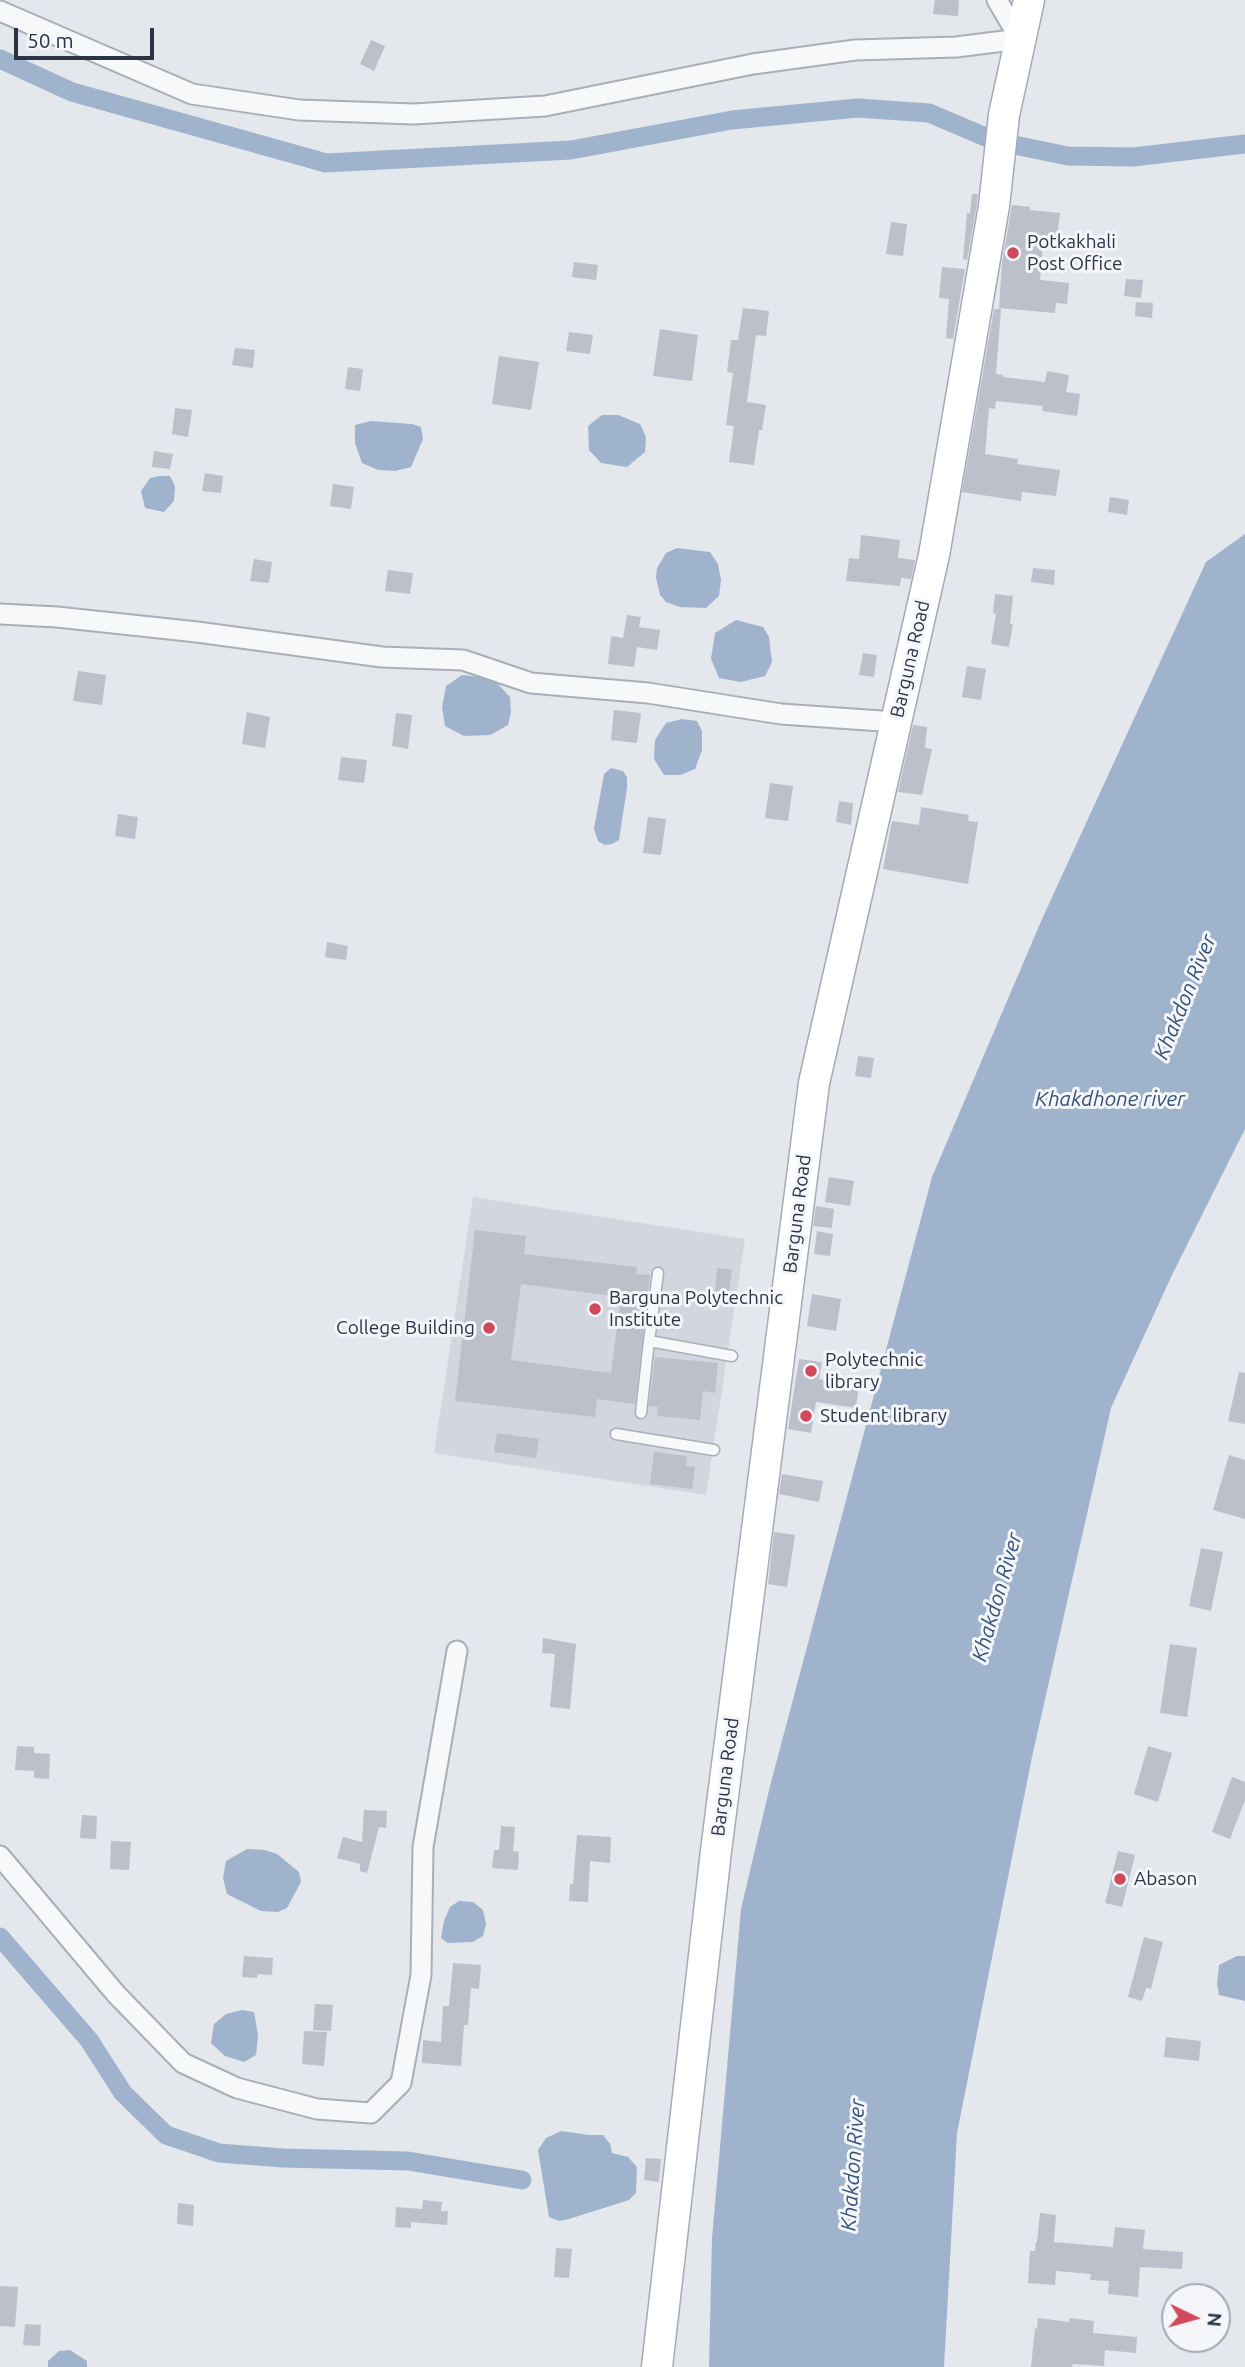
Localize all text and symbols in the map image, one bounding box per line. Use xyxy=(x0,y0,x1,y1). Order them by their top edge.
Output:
scale bar xyxy=(18,14,158,58)
text: 50 m xyxy=(27,28,74,52)
place label: Potkakhali Post Office xyxy=(1027,231,1122,275)
marker: Potkakhali Post Office xyxy=(1005,245,1021,261)
street label: Barguna Road xyxy=(885,598,935,720)
water label: Khakdon River xyxy=(1148,931,1222,1063)
water label: Khakdhone river xyxy=(1035,1086,1185,1112)
street label: Barguna Road xyxy=(778,1153,816,1275)
place label: Barguna Polytechnic Institute xyxy=(609,1287,783,1331)
marker: Barguna Polytechnic Institute xyxy=(587,1301,603,1317)
place label: College Building xyxy=(336,1317,475,1339)
marker: College Building xyxy=(481,1320,497,1336)
place label: Polytechnic library xyxy=(825,1349,923,1393)
marker: Polytechnic library xyxy=(803,1363,819,1379)
place label: Student library xyxy=(820,1405,947,1427)
marker: Student library xyxy=(798,1408,814,1424)
water label: Khakdon River xyxy=(967,1530,1027,1664)
street label: Barguna Road xyxy=(706,1716,744,1838)
place label: Abason xyxy=(1134,1868,1197,1890)
marker: Abason xyxy=(1112,1871,1128,1887)
water label: Khakdon River xyxy=(836,2098,870,2232)
north arrow xyxy=(1161,2283,1231,2353)
text: N xyxy=(1203,2312,1227,2328)

